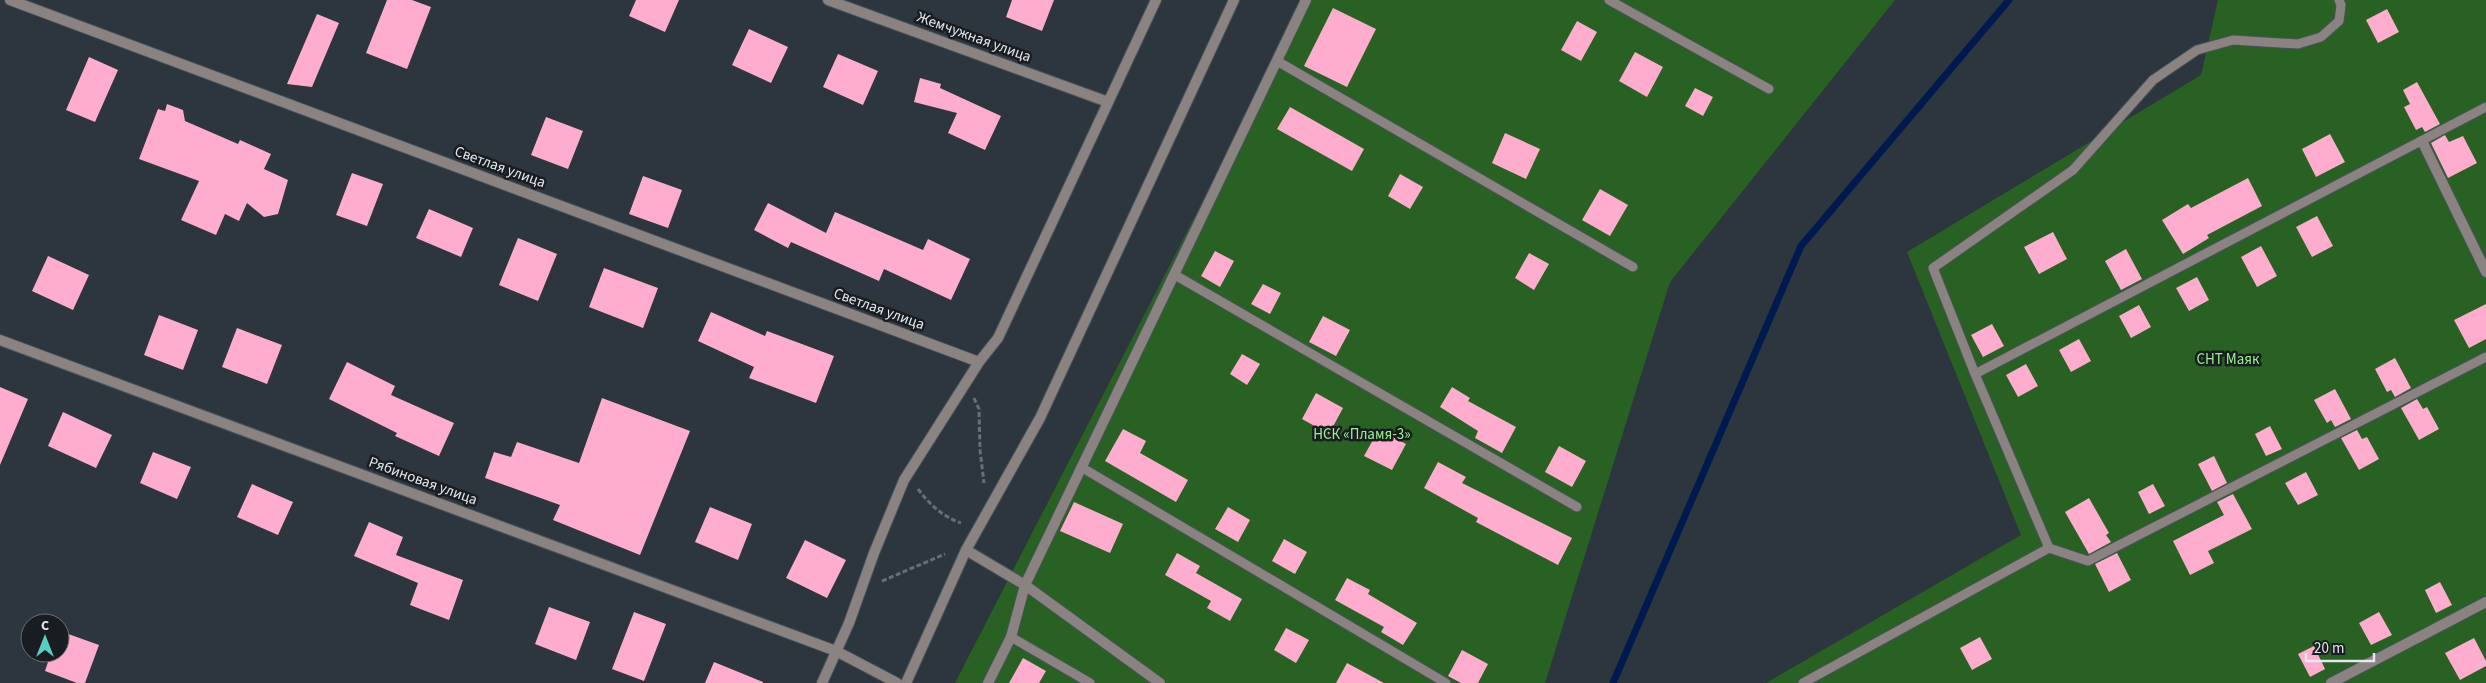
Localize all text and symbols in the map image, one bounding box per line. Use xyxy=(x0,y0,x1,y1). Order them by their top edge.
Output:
street label: Жемчужная улица xyxy=(914,7,1034,67)
street label: Светлая улица xyxy=(452,141,548,193)
street label: Светлая улица xyxy=(831,283,927,335)
park label: СНТ Маяк xyxy=(2196,349,2260,370)
park label: НСК «Пламя-3» xyxy=(1313,424,1411,445)
street label: Рябиновая улица xyxy=(366,452,480,510)
north arrow xyxy=(20,613,70,663)
text: С xyxy=(41,616,49,636)
scale bar xyxy=(2306,630,2374,662)
text: 20 m xyxy=(2314,638,2344,659)

